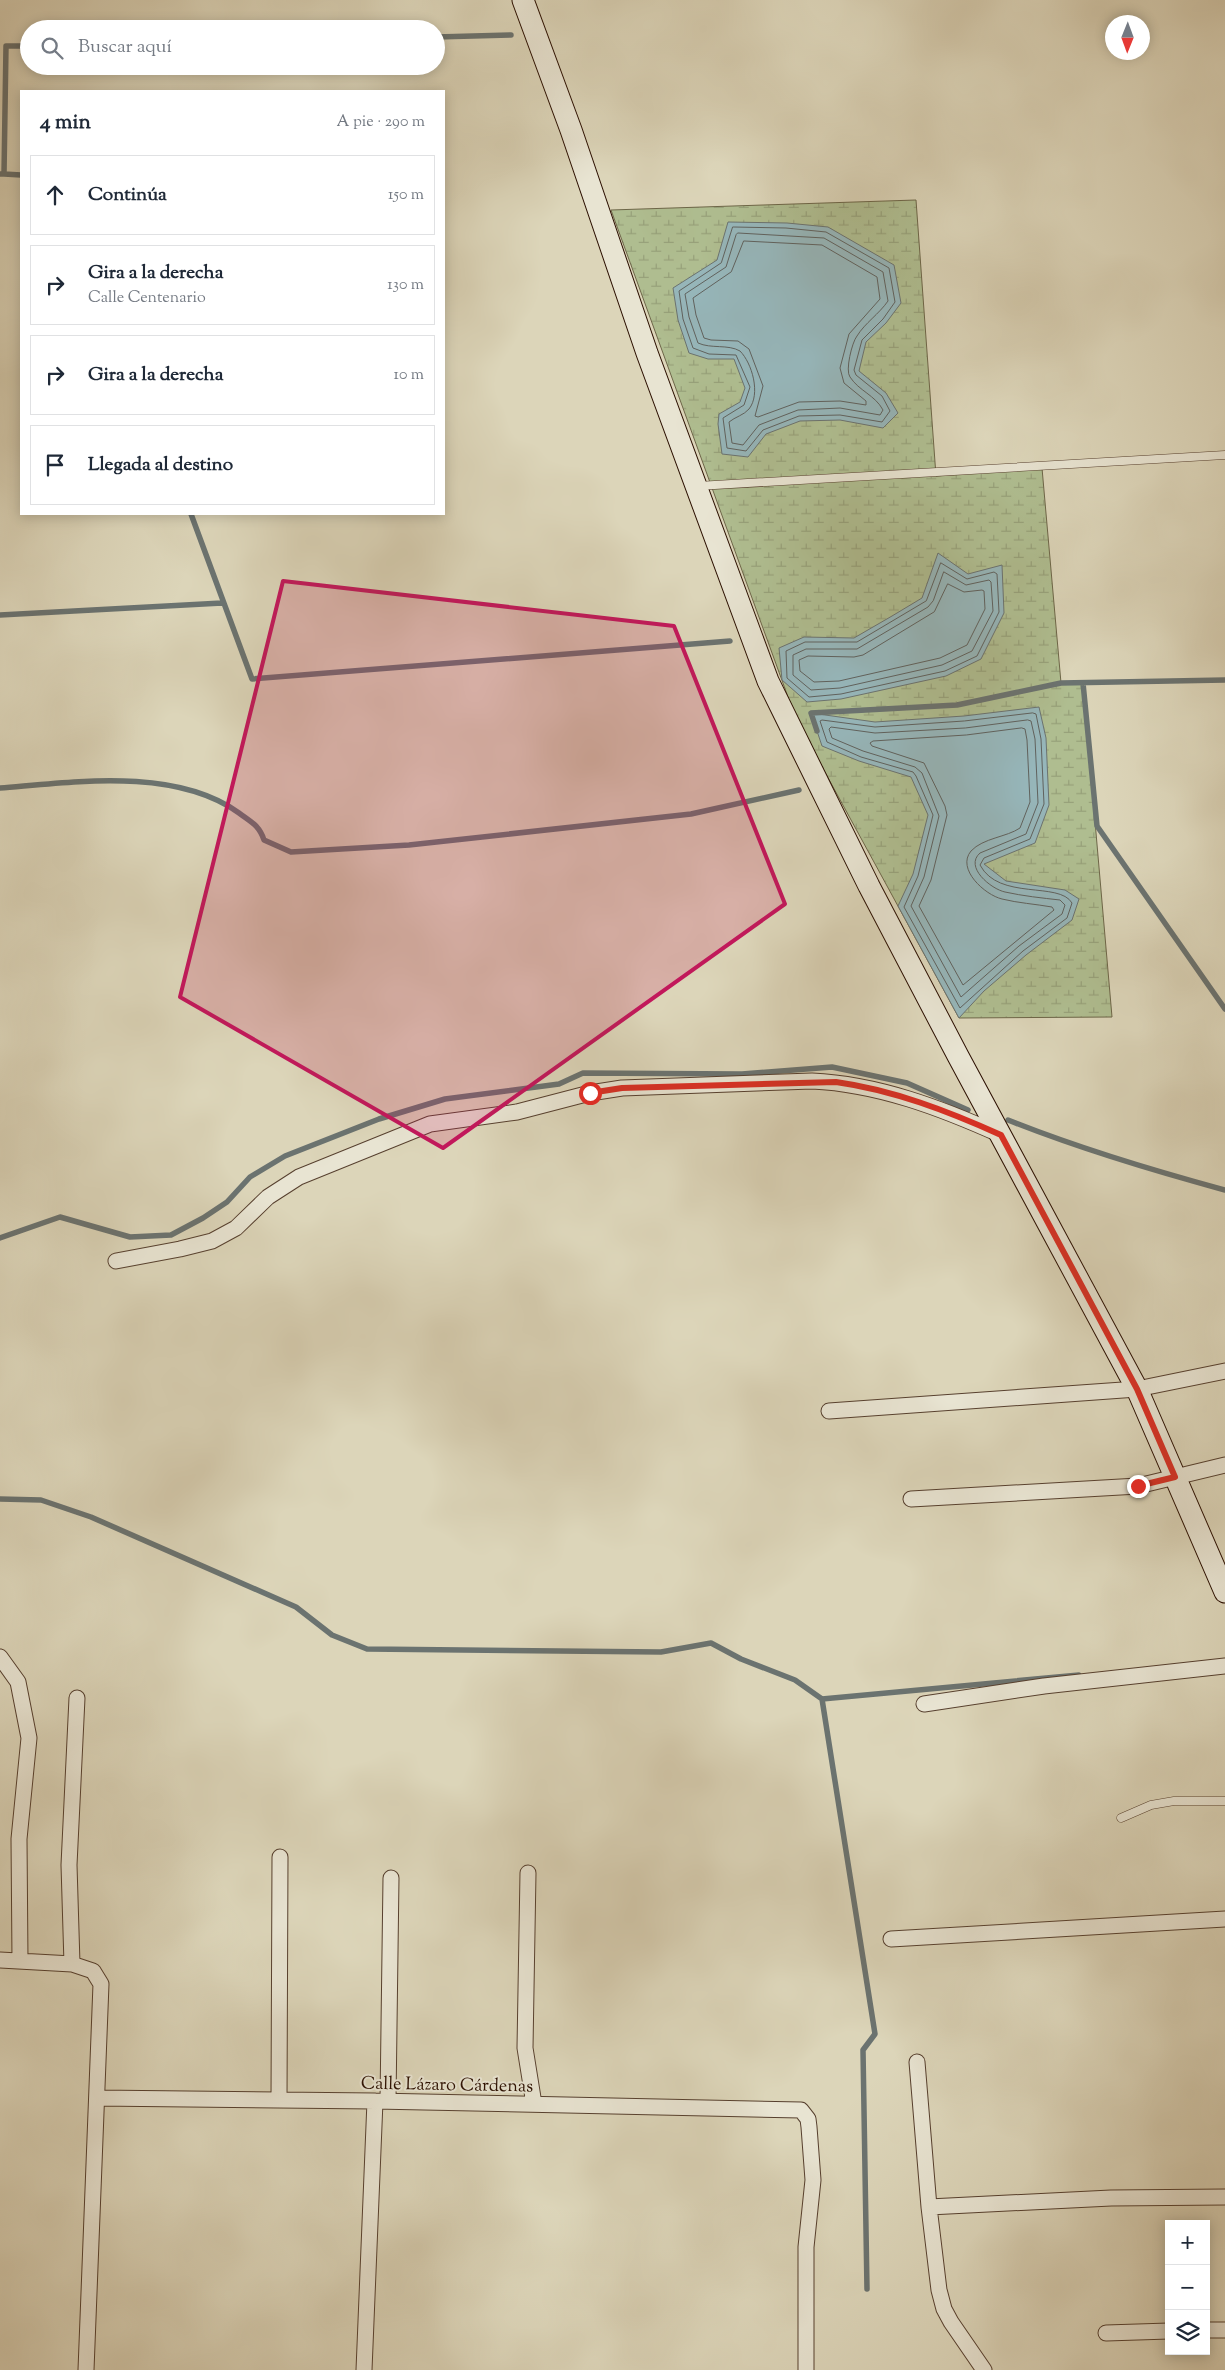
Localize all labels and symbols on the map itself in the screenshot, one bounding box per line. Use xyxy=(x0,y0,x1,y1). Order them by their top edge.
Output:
north arrow xyxy=(1105,15,1150,60)
route start xyxy=(579,1082,602,1105)
route end xyxy=(1127,1475,1150,1498)
street label: Calle Lázaro Cárdenas xyxy=(360,2071,533,2101)

